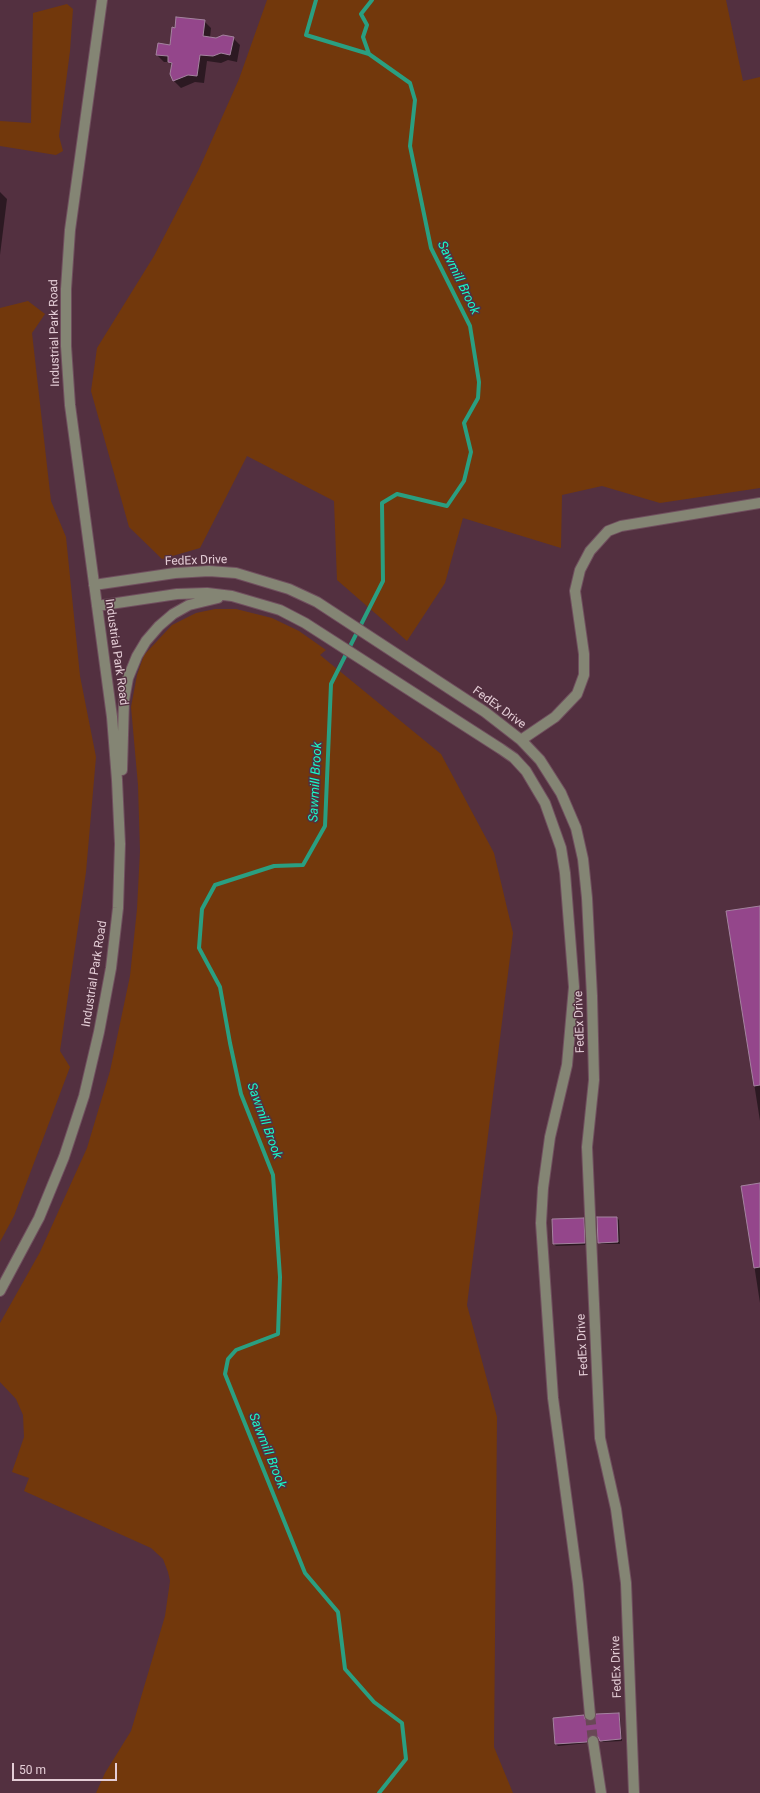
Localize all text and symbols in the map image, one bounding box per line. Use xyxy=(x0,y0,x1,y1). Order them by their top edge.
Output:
water label: Sawmill Brook xyxy=(433,239,483,317)
street label: Industrial Park Road xyxy=(47,279,63,387)
street label: FedEx Drive xyxy=(165,553,227,569)
street label: Industrial Park Road xyxy=(101,598,131,706)
street label: FedEx Drive xyxy=(470,684,528,732)
water label: Sawmill Brook xyxy=(306,742,326,822)
street label: Industrial Park Road xyxy=(79,920,111,1028)
street label: FedEx Drive xyxy=(572,991,588,1053)
water label: Sawmill Brook xyxy=(243,1081,285,1161)
street label: FedEx Drive xyxy=(574,1313,592,1377)
water label: Sawmill Brook xyxy=(245,1411,289,1491)
street label: FedEx Drive xyxy=(609,1636,625,1698)
scale bar xyxy=(14,1755,119,1781)
text: 50 m xyxy=(19,1763,46,1777)

